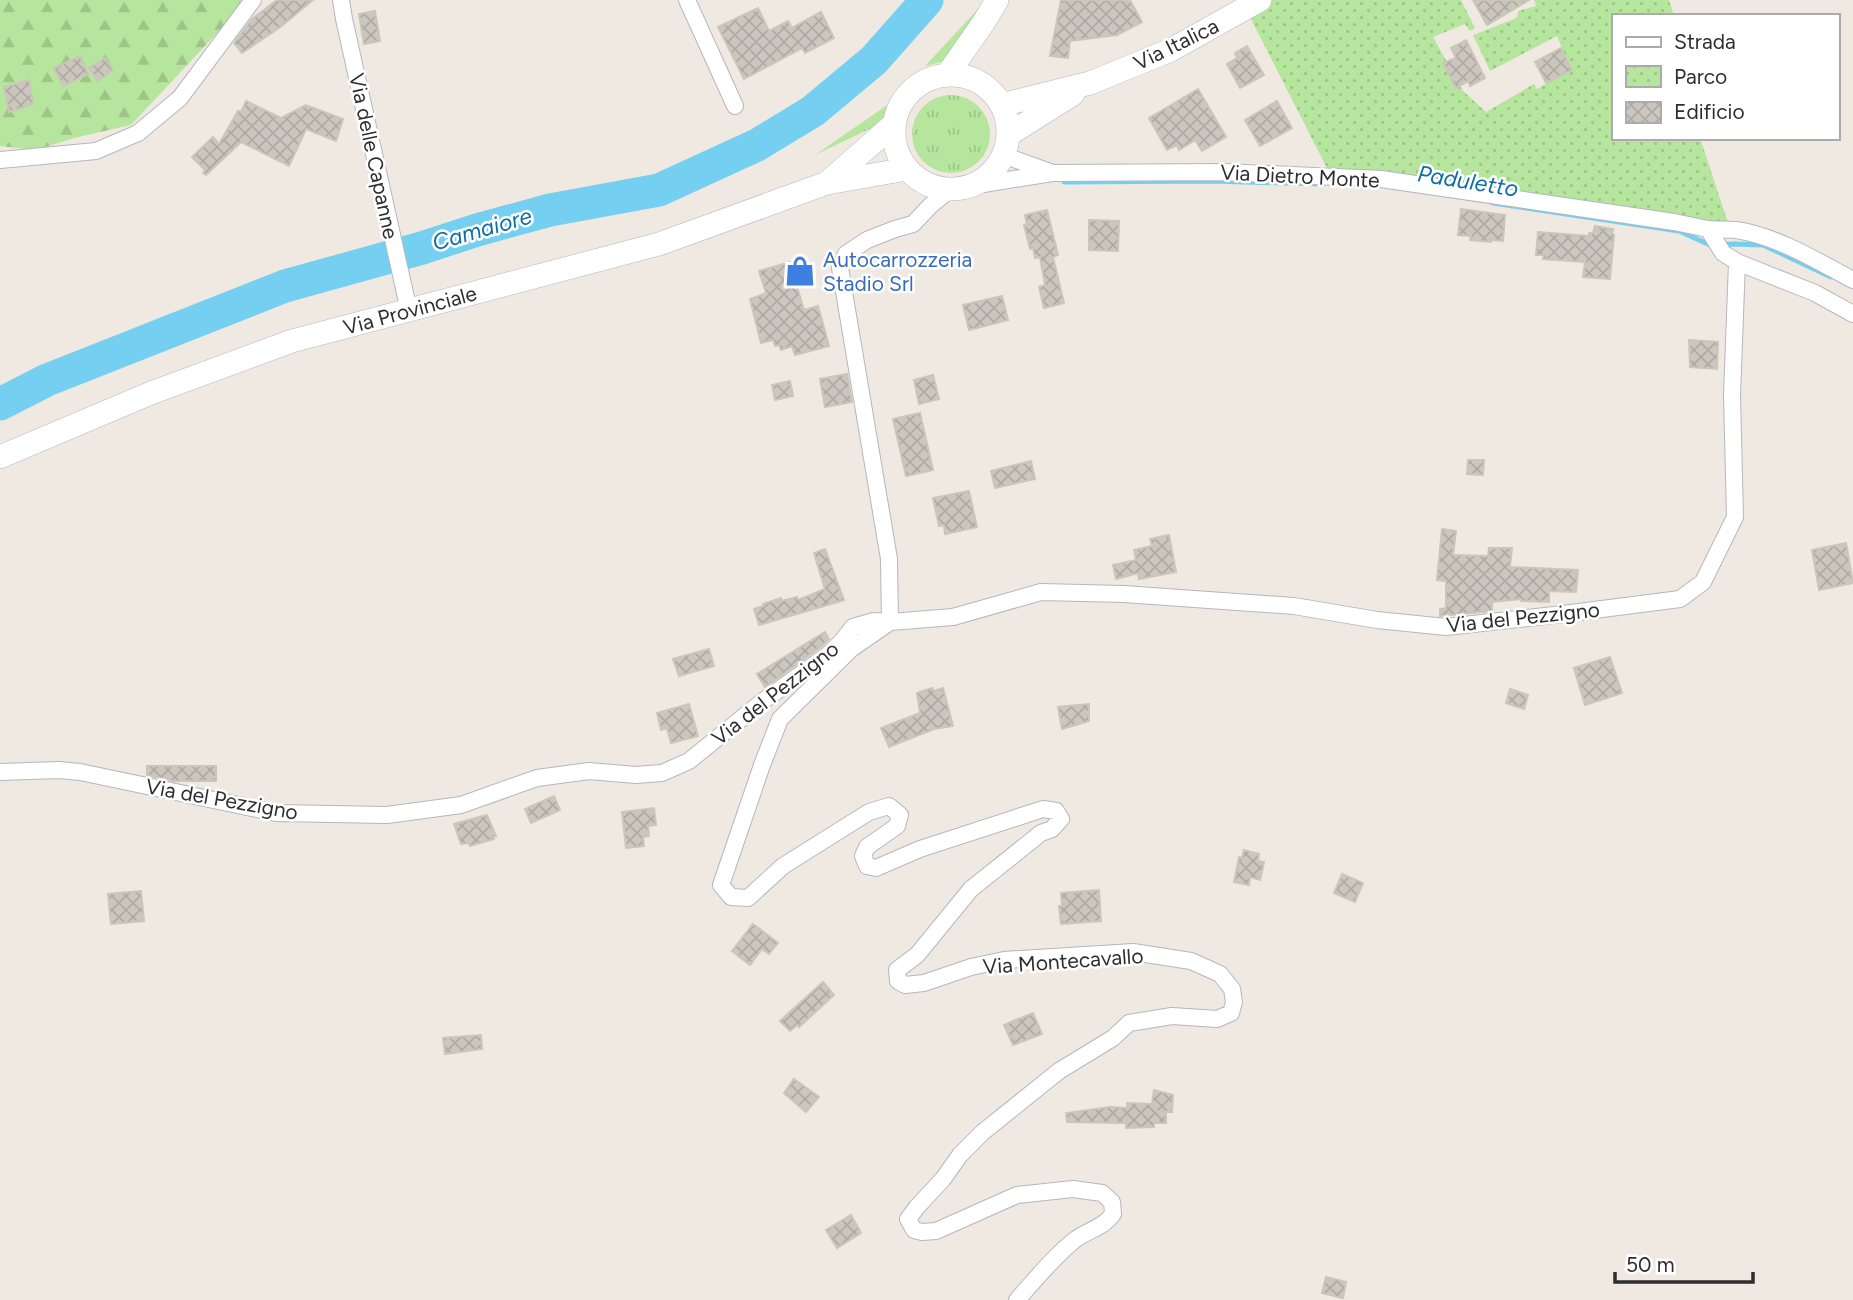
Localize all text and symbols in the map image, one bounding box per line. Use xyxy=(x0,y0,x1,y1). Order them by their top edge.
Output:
street label: Via Italica xyxy=(1130,13,1222,75)
legend xyxy=(1612,14,1839,140)
text: Strada xyxy=(1674,29,1736,54)
text: Parco xyxy=(1674,64,1727,89)
street label: Via delle Capanne xyxy=(344,71,404,241)
text: Edificio xyxy=(1674,99,1745,124)
street label: Via Dietro Monte xyxy=(1220,159,1380,193)
water label: Paduletto xyxy=(1416,159,1520,203)
water label: Camaiore xyxy=(429,201,535,257)
place label: Autocarrozzeria Stadio Srl xyxy=(823,247,972,296)
shop icon: Autocarrozzeria Stadio Srl xyxy=(783,254,817,288)
street label: Via Provinciale xyxy=(341,280,479,340)
street label: Via del Pezzigno xyxy=(1445,597,1601,637)
street label: Via del Pezzigno xyxy=(707,636,843,750)
street label: Via del Pezzigno xyxy=(144,773,300,825)
street label: Via Montecavallo xyxy=(982,943,1144,979)
scale bar xyxy=(1615,1240,1753,1284)
text: 50 m xyxy=(1626,1252,1675,1277)

